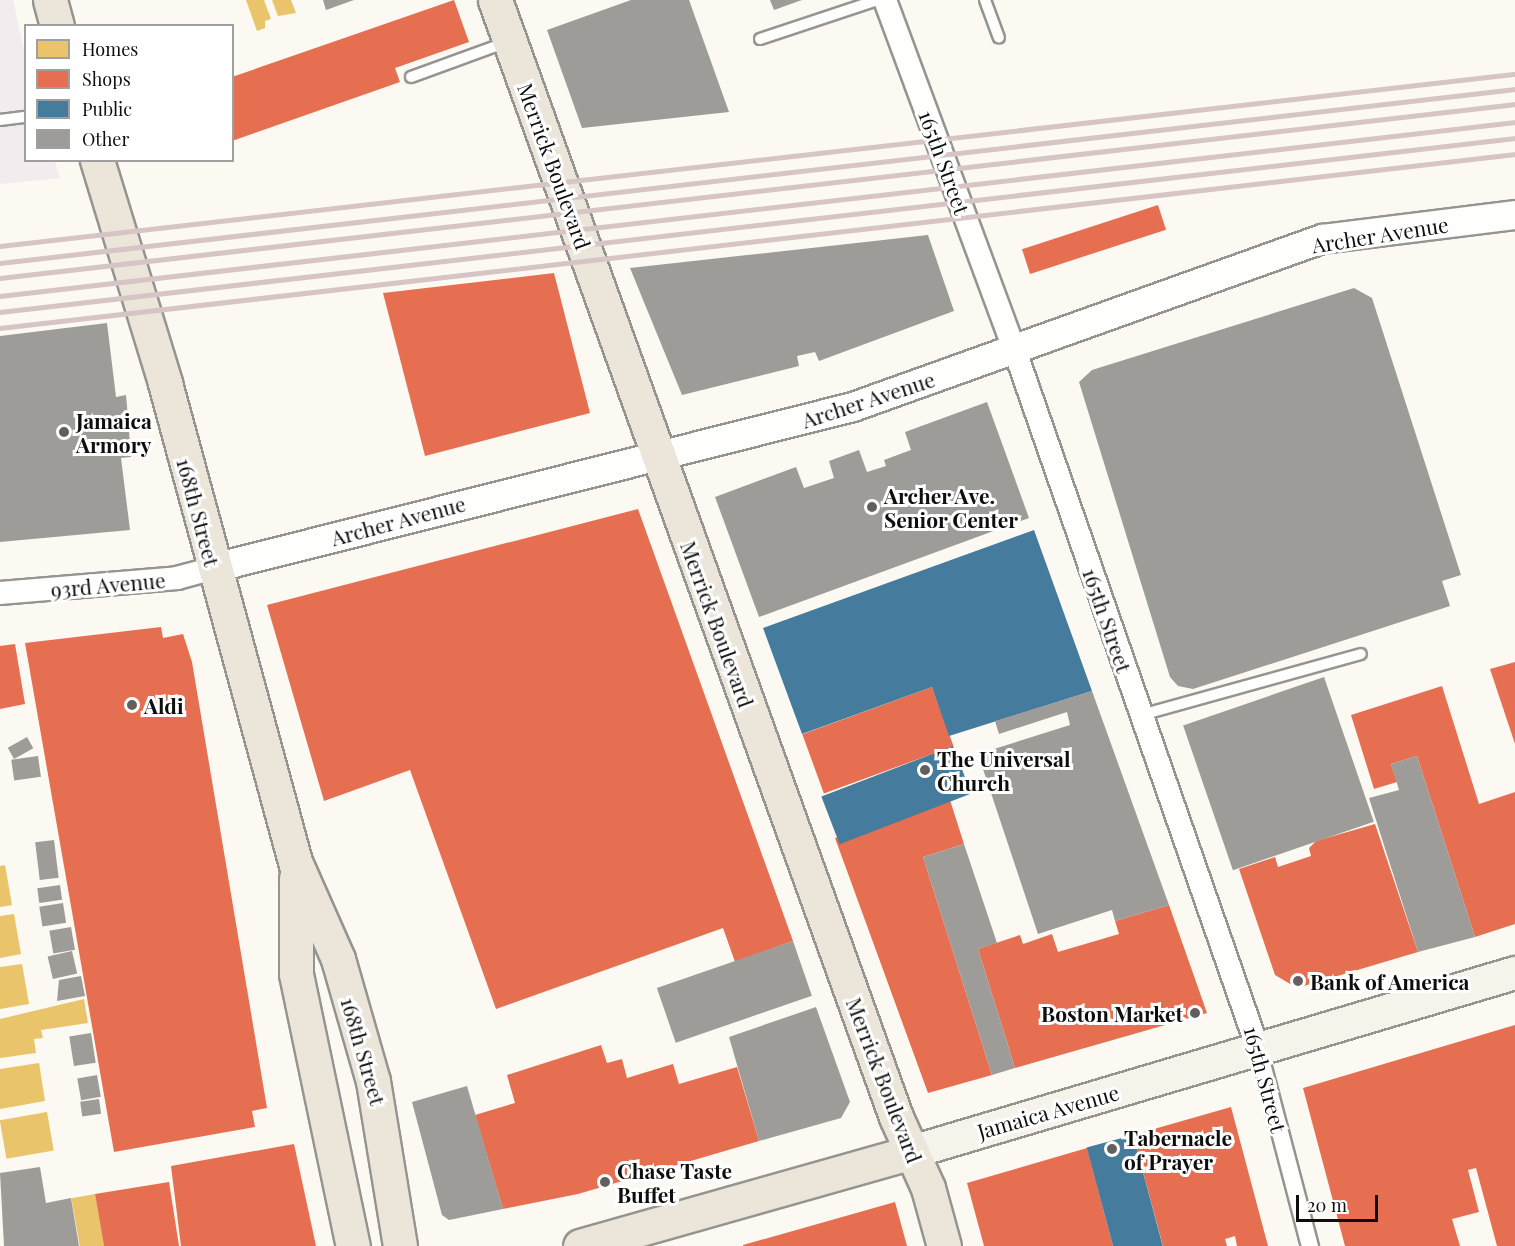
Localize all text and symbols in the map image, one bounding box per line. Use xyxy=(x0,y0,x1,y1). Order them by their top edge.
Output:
legend xyxy=(24,24,234,162)
text: Homes xyxy=(82,37,138,61)
text: Shops xyxy=(82,67,131,91)
street label: Merrick Boulevard xyxy=(513,79,597,253)
text: Public xyxy=(82,97,132,121)
street label: 165th Street xyxy=(915,107,975,217)
text: Other xyxy=(82,127,129,151)
street label: Archer Avenue xyxy=(1309,211,1451,257)
street label: Archer Avenue xyxy=(798,366,938,432)
place label: Jamaica Armory xyxy=(76,407,152,457)
marker: Jamaica Armory xyxy=(57,425,71,439)
street label: 168th Street xyxy=(172,455,226,569)
place label: Archer Ave. Senior Center xyxy=(884,482,1019,532)
street label: Archer Avenue xyxy=(328,490,468,550)
marker: Archer Ave. Senior Center xyxy=(865,500,879,514)
street label: Merrick Boulevard xyxy=(676,537,760,711)
street label: 165th Street xyxy=(1078,564,1138,676)
street label: 93rd Avenue xyxy=(49,566,167,602)
place label: Aldi xyxy=(144,692,184,718)
marker: Aldi xyxy=(125,698,139,712)
place label: The Universal Church xyxy=(937,745,1070,795)
marker: The Universal Church xyxy=(918,763,932,777)
place label: Bank of America xyxy=(1310,968,1470,994)
marker: Bank of America xyxy=(1291,974,1305,988)
street label: 168th Street xyxy=(337,994,391,1108)
street label: Merrick Boulevard xyxy=(842,994,928,1166)
place label: Boston Market xyxy=(1041,1000,1183,1026)
marker: Boston Market xyxy=(1188,1006,1202,1020)
street label: 165th Street xyxy=(1240,1023,1292,1135)
street label: Jamaica Avenue xyxy=(974,1079,1122,1143)
place label: Tabernacle of Prayer xyxy=(1124,1124,1232,1174)
marker: Tabernacle of Prayer xyxy=(1105,1142,1119,1156)
place label: Chase Taste Buffet xyxy=(617,1157,733,1207)
marker: Chase Taste Buffet xyxy=(598,1175,612,1189)
scale bar xyxy=(1299,1183,1382,1221)
text: 20 m xyxy=(1307,1193,1347,1217)

